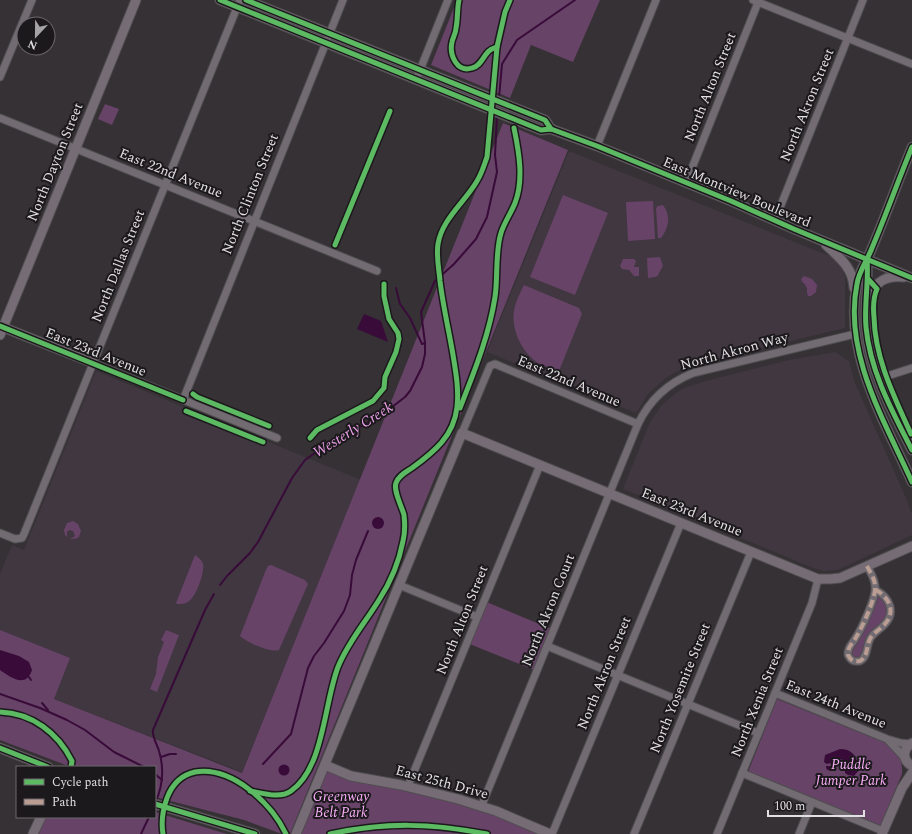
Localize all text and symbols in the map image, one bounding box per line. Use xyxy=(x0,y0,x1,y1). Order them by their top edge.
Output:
north arrow xyxy=(16,16,56,56)
street label: North Alton Street xyxy=(678,29,742,145)
text: N xyxy=(25,35,40,54)
street label: North Akron Street xyxy=(775,45,839,165)
street label: North Dayton Street xyxy=(22,100,88,224)
street label: North Clinton Street xyxy=(216,130,284,258)
street label: East 22nd Avenue xyxy=(116,143,226,203)
street label: East Montview Boulevard xyxy=(660,151,814,233)
street label: North Dallas Street xyxy=(86,206,150,326)
street label: East 23rd Avenue xyxy=(42,322,150,382)
street label: North Akron Way xyxy=(678,326,791,375)
street label: East 22nd Avenue xyxy=(514,350,624,412)
water label: Westerly Creek xyxy=(308,396,398,464)
street label: East 23rd Avenue xyxy=(638,482,746,542)
street label: North Akron Court xyxy=(516,550,580,670)
street label: North Alton Street xyxy=(430,562,494,678)
street label: North Akron Street xyxy=(572,613,636,733)
street label: North Yosemite Street xyxy=(644,620,716,756)
street label: North Xenia Street xyxy=(725,644,789,760)
street label: East 24th Avenue xyxy=(782,674,890,734)
park label: Puddle Jumper Park xyxy=(815,754,887,791)
street label: East 25th Drive xyxy=(393,760,491,805)
legend xyxy=(16,766,156,818)
text: Cycle path xyxy=(52,773,109,792)
park label: Greenway Belt Park xyxy=(313,786,370,823)
scale bar xyxy=(768,792,864,818)
text: Path xyxy=(52,793,77,812)
text: 100 m xyxy=(774,797,805,816)

